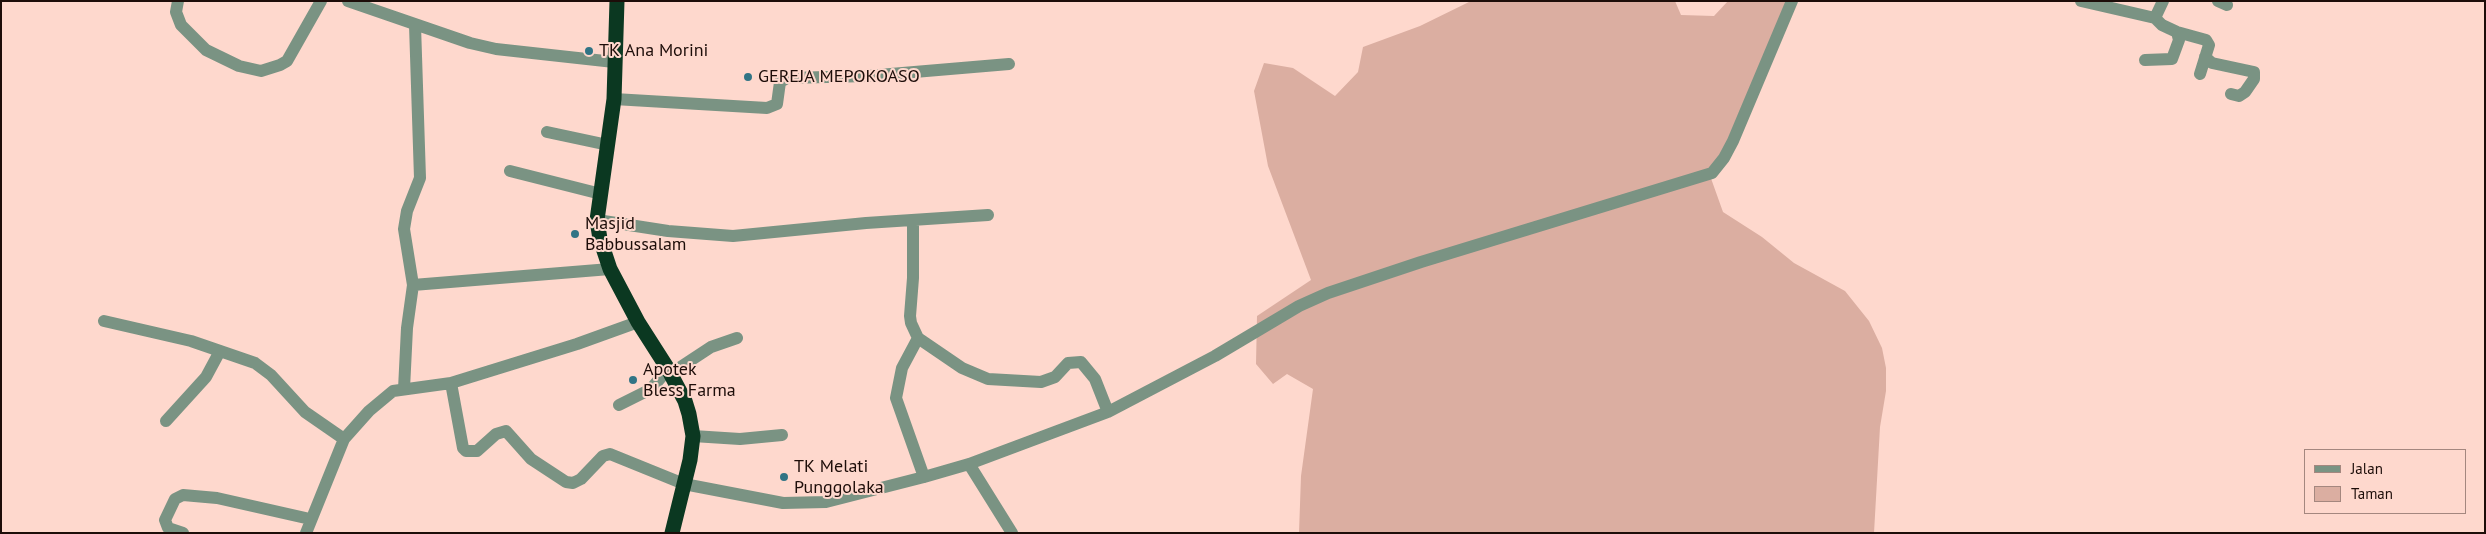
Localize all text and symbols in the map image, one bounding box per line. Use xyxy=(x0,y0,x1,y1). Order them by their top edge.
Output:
place label: TK Ana Morini xyxy=(599,40,708,62)
marker: TK Ana Morini xyxy=(583,45,595,57)
place label: GEREJA MEPOKOASO xyxy=(758,66,920,88)
marker: GEREJA MEPOKOASO xyxy=(742,71,754,83)
place label: Masjid Babbussalam xyxy=(585,213,686,255)
marker: Masjid Babbussalam xyxy=(569,228,581,240)
place label: Apotek Bless Farma xyxy=(643,359,736,402)
marker: Apotek Bless Farma xyxy=(627,374,639,386)
legend xyxy=(2304,449,2466,514)
place label: TK Melati Punggolaka xyxy=(794,456,884,498)
text: Jalan xyxy=(2351,459,2383,478)
marker: TK Melati Punggolaka xyxy=(778,471,790,483)
text: Taman xyxy=(2351,484,2393,503)

